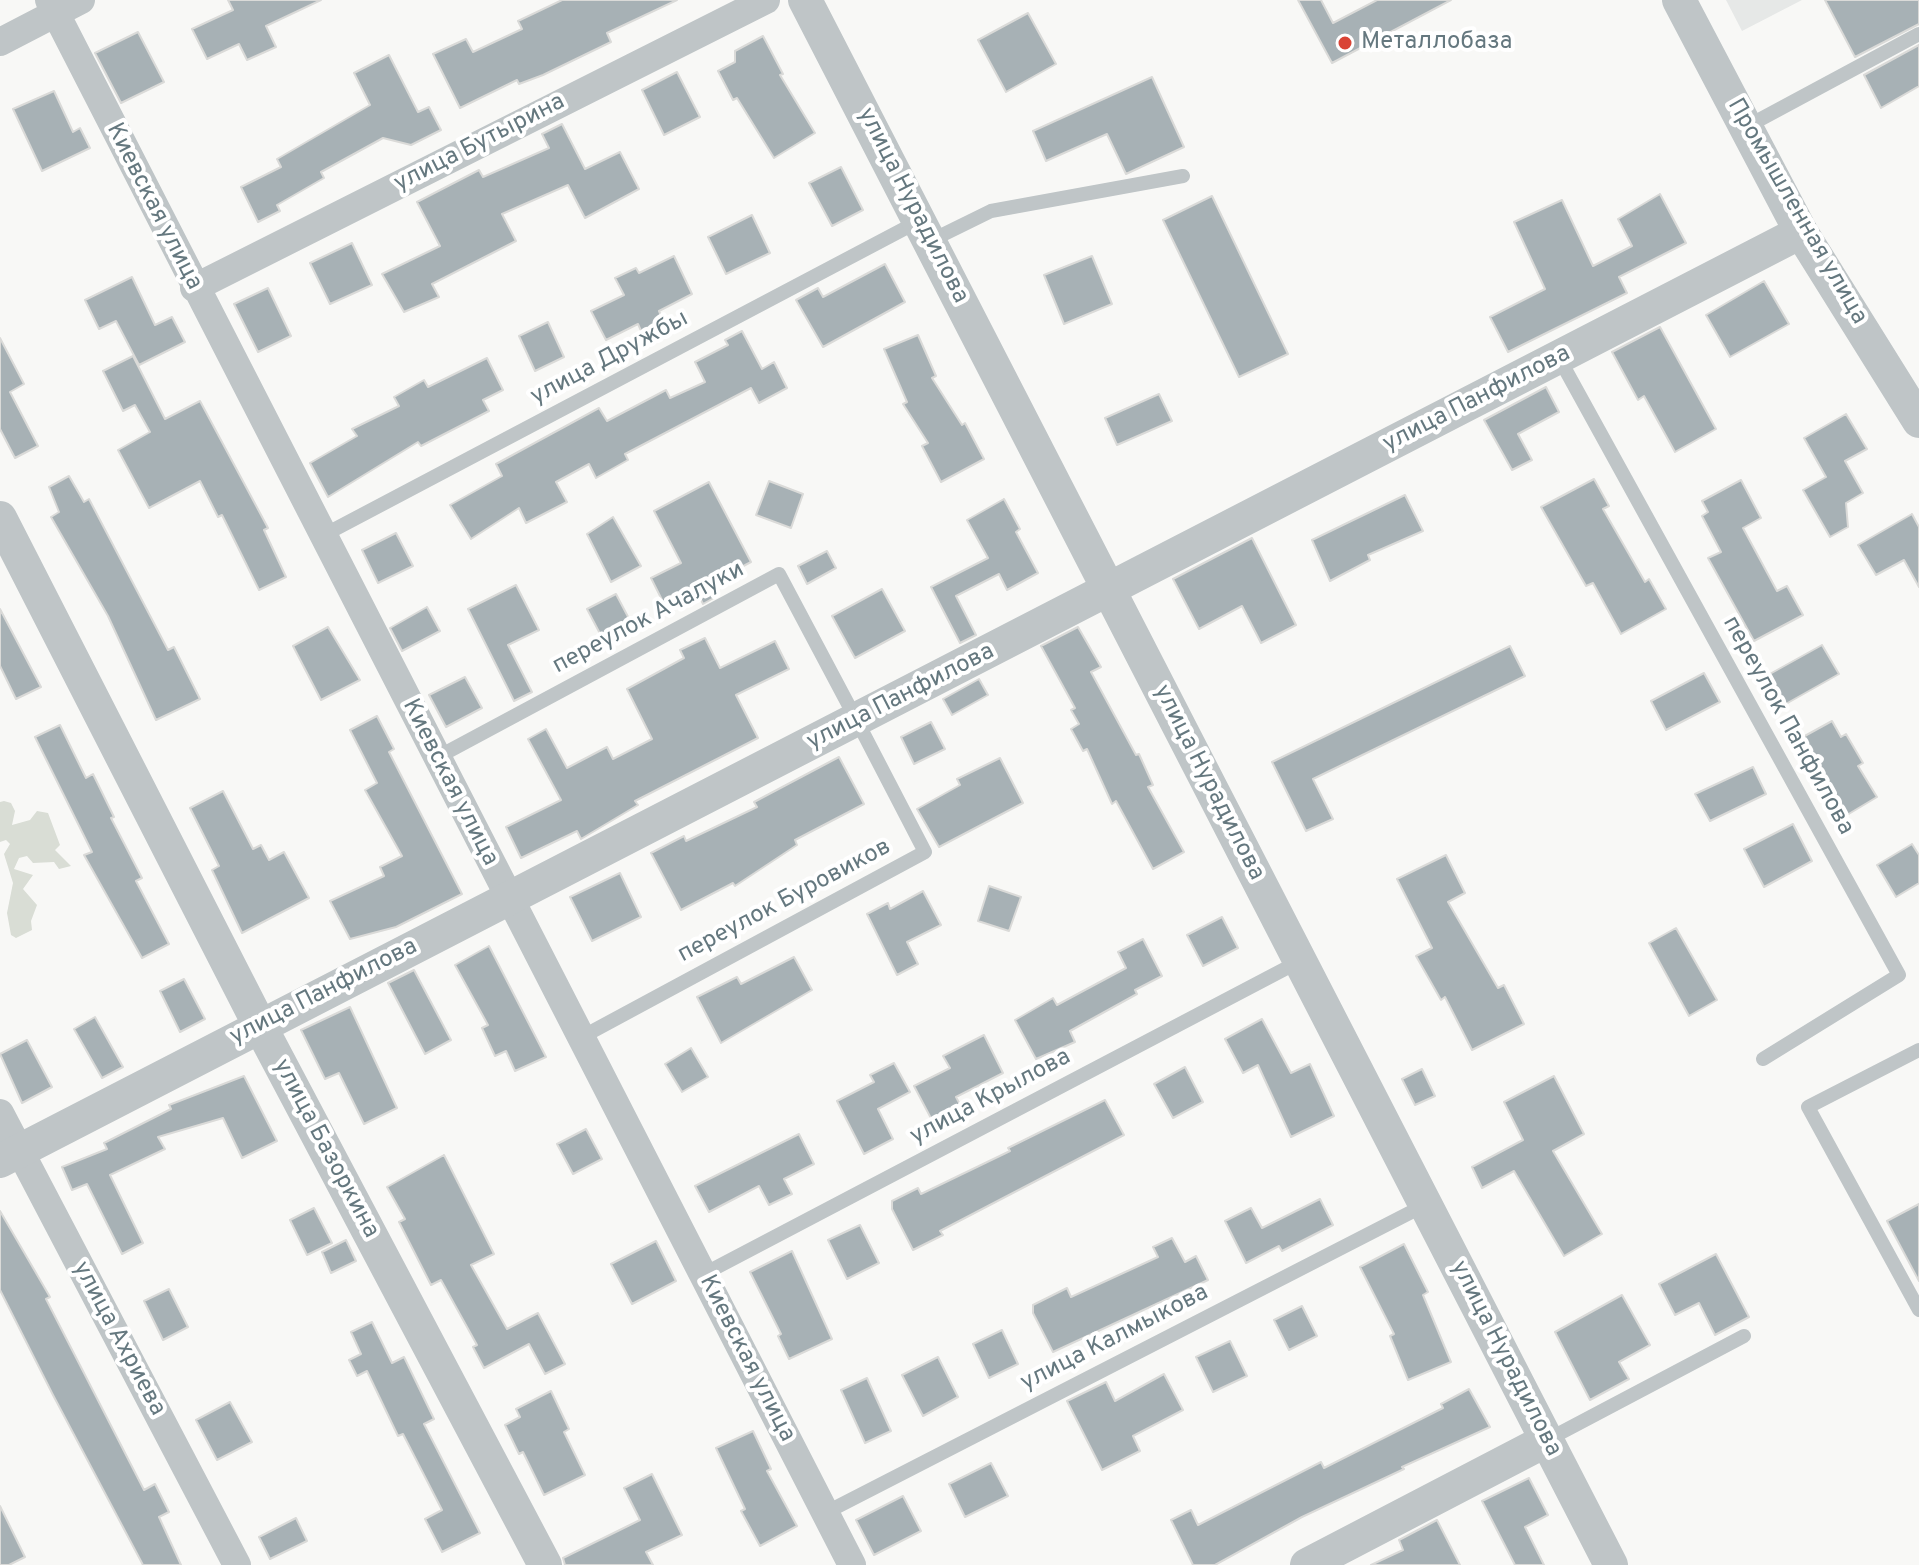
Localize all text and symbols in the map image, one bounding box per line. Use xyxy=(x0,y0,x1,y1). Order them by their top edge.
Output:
place label: Металлобаза xyxy=(1361,29,1512,57)
marker: Металлобаза xyxy=(1336,34,1354,52)
street label: улица Бутырина xyxy=(390,89,570,199)
street label: Промышленная улица xyxy=(1720,94,1872,330)
street label: улица Нурадилова xyxy=(850,103,974,309)
street label: Киевская улица xyxy=(99,119,207,295)
street label: улица Дружбы xyxy=(526,305,694,413)
street label: улица Панфилова xyxy=(1378,340,1576,460)
street label: переулок Ачалуки xyxy=(548,556,750,682)
street label: переулок Панфилова xyxy=(1715,612,1859,840)
street label: улица Панфилова xyxy=(802,638,1000,758)
street label: улица Нурадилова xyxy=(1146,680,1270,886)
street label: Киевская улица xyxy=(395,695,503,871)
street label: переулок Буровиков xyxy=(674,834,896,970)
street label: улица Панфилова xyxy=(225,933,423,1053)
street label: улица Крылова xyxy=(906,1044,1076,1152)
street label: улица Базоркина xyxy=(266,1055,384,1243)
street label: улица Нурадилова xyxy=(1443,1256,1567,1462)
street label: улица Ахриева xyxy=(65,1257,171,1421)
street label: Киевская улица xyxy=(692,1271,800,1447)
street label: улица Калмыкова xyxy=(1016,1279,1214,1399)

